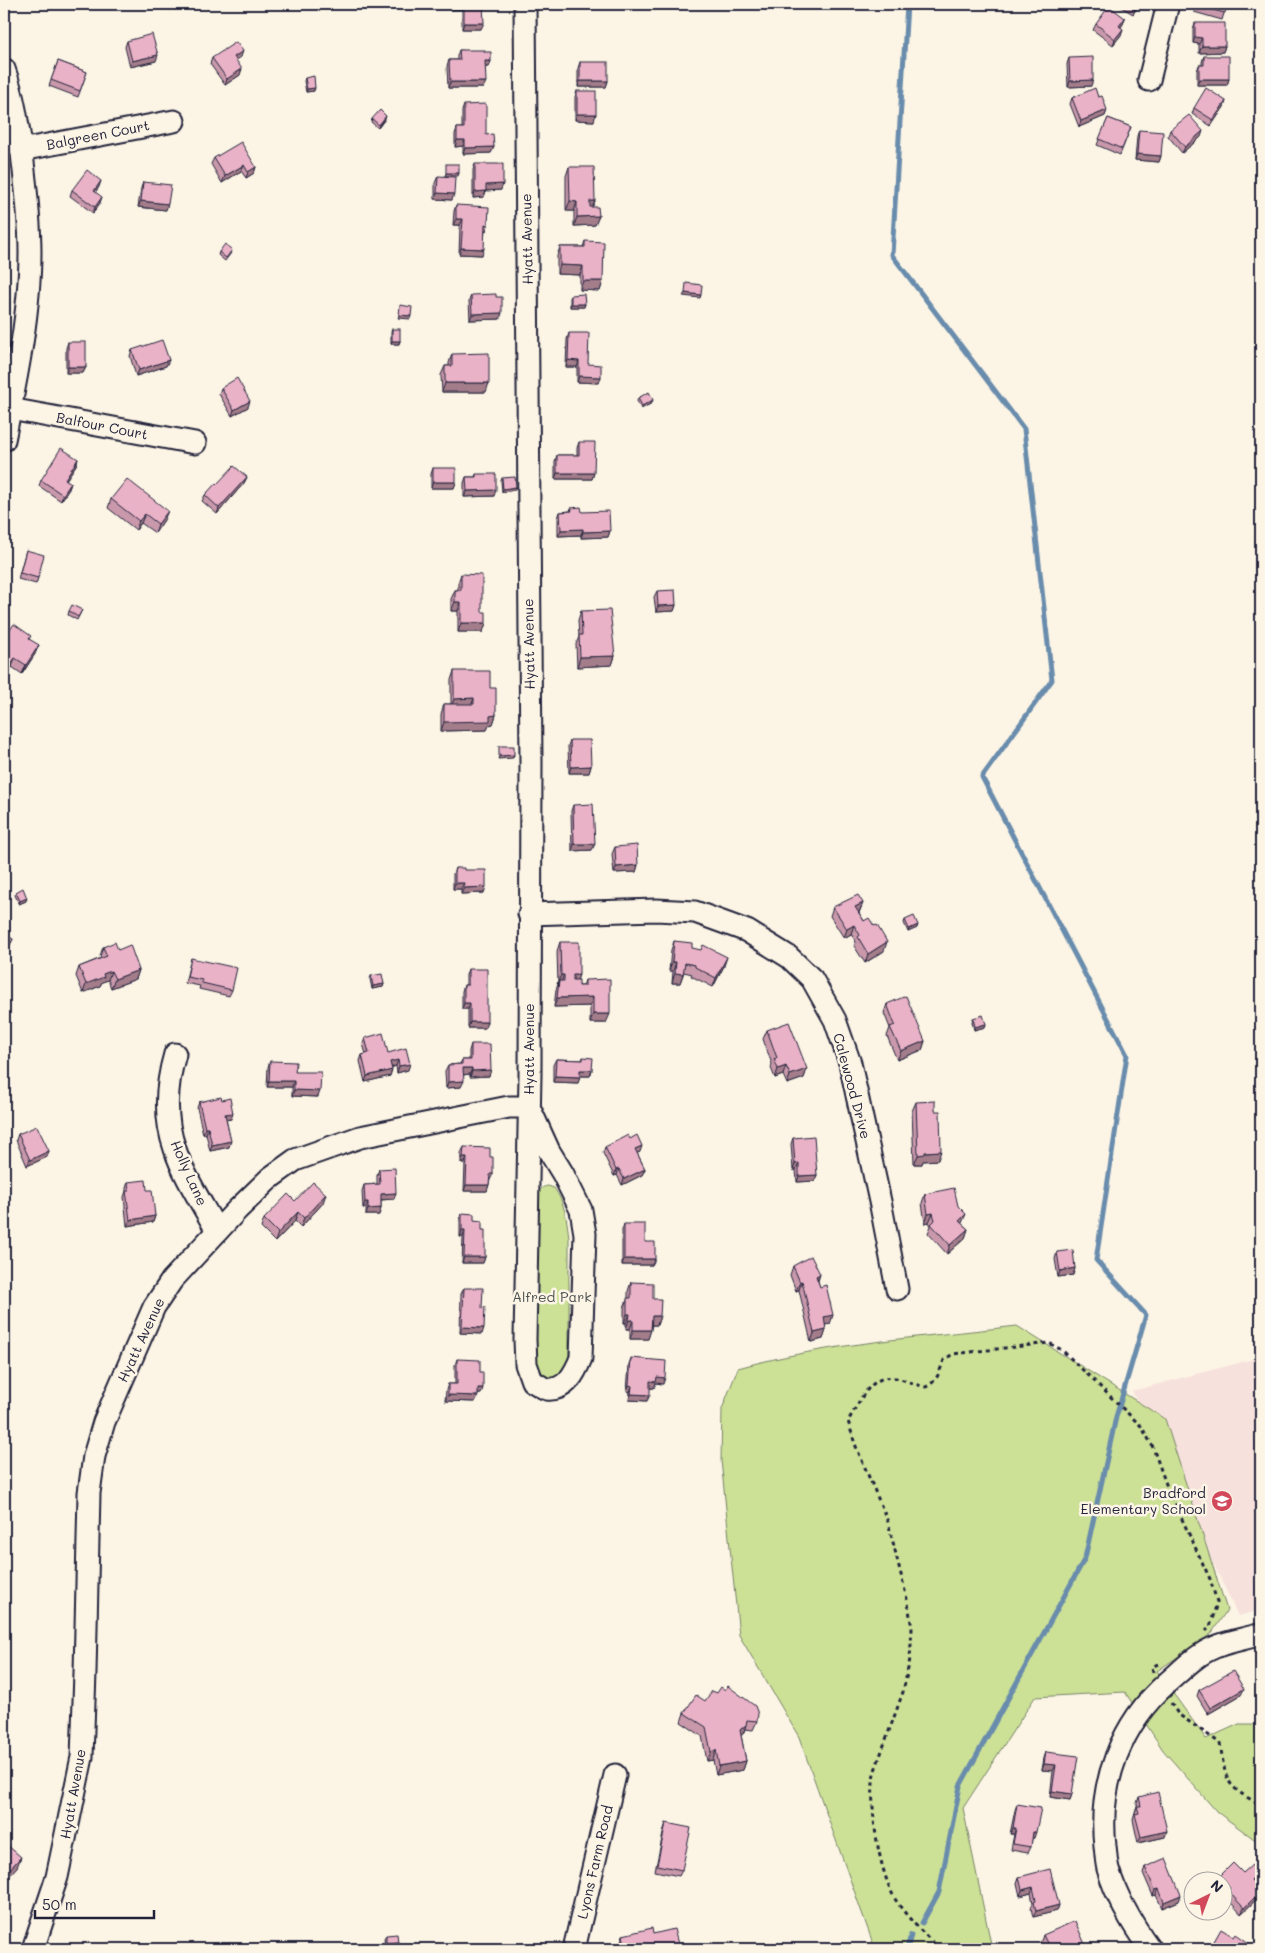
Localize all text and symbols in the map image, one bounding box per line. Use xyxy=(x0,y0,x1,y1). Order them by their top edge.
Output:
street label: Balgreen Court xyxy=(45,115,151,154)
street label: Hyatt Avenue xyxy=(516,193,537,285)
street label: Balfour Court xyxy=(55,407,150,444)
street label: Hyatt Avenue xyxy=(518,598,539,690)
street label: Hyatt Avenue xyxy=(519,1003,538,1095)
street label: Calewood Drive xyxy=(829,1031,876,1141)
street label: Holly Lane xyxy=(167,1137,212,1208)
park label: Alfred Park xyxy=(512,1287,592,1306)
street label: Hyatt Avenue xyxy=(113,1294,168,1385)
place label: Bradford Elementary School xyxy=(1080,1483,1206,1518)
school or university icon: Bradford Elementary School xyxy=(1210,1489,1234,1513)
street label: Hyatt Avenue xyxy=(55,1747,90,1841)
street label: Lyons Farm Road xyxy=(572,1803,617,1921)
north arrow xyxy=(1182,1870,1232,1920)
text: N xyxy=(1207,1875,1227,1897)
scale bar xyxy=(35,1888,154,1920)
text: 50 m xyxy=(42,1894,77,1914)

